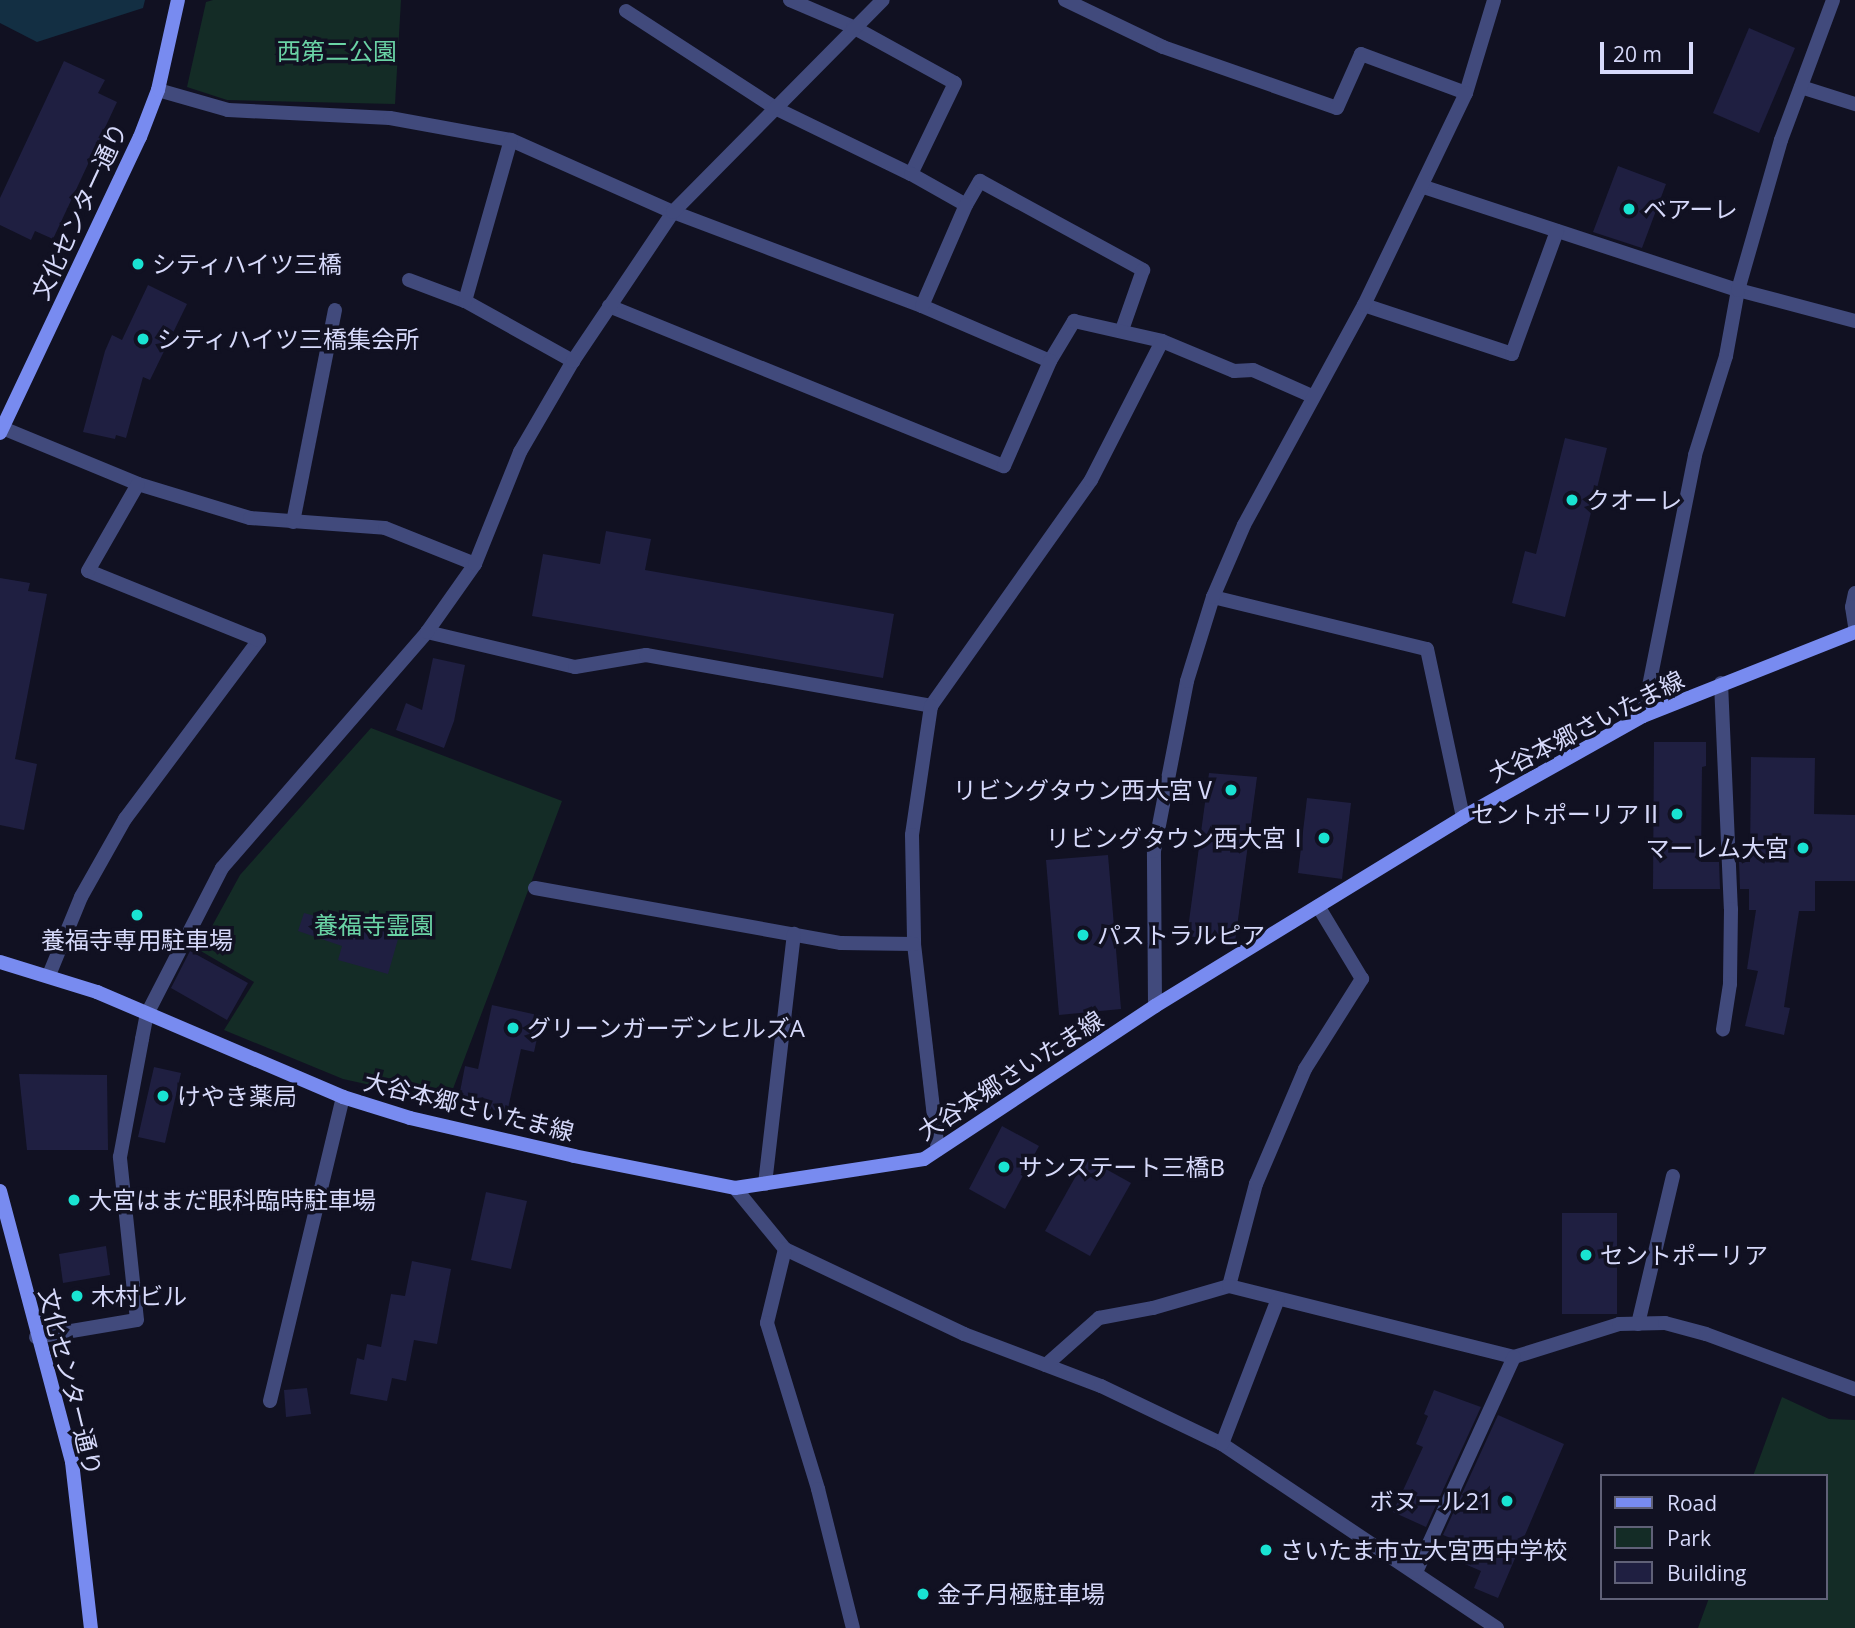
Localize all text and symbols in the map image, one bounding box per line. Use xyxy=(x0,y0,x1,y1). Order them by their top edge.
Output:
scale bar xyxy=(1603,28,1696,72)
park label: 西第二公園 xyxy=(277,37,397,65)
text: 20 m xyxy=(1613,40,1662,68)
street label: 文化センター通り xyxy=(25,118,133,304)
place label: ベアーレ xyxy=(1643,195,1738,223)
marker: ベアーレ xyxy=(1621,201,1637,217)
place label: シティハイツ三橋 xyxy=(152,250,344,278)
marker: シティハイツ三橋 xyxy=(130,256,146,272)
place label: シティハイツ三橋集会所 xyxy=(157,325,421,353)
marker: シティハイツ三橋集会所 xyxy=(135,331,151,347)
place label: クオーレ xyxy=(1586,486,1682,514)
marker: クオーレ xyxy=(1564,492,1580,508)
street label: 大谷本郷さいたま線 xyxy=(1483,664,1689,788)
place label: リビングタウン西大宮Ⅴ xyxy=(953,776,1217,804)
marker: リビングタウン西大宮Ⅴ xyxy=(1223,782,1239,798)
place label: セントポーリアⅡ xyxy=(1471,800,1663,828)
marker: セントポーリアⅡ xyxy=(1669,806,1685,822)
place label: リビングタウン西大宮Ⅰ xyxy=(1046,824,1310,852)
marker: リビングタウン西大宮Ⅰ xyxy=(1316,830,1332,846)
place label: マーレム大宮 xyxy=(1645,834,1789,862)
marker: マーレム大宮 xyxy=(1795,840,1811,856)
marker: 養福寺専用駐車場 xyxy=(129,907,145,923)
park label: 養福寺霊園 xyxy=(314,911,434,939)
place label: パストラルピア xyxy=(1097,921,1265,949)
place label: 養福寺専用駐車場 xyxy=(41,926,233,954)
marker: パストラルピア xyxy=(1075,927,1091,943)
street label: 大谷本郷さいたま線 xyxy=(912,1004,1108,1146)
place label: グリーンガーデンヒルズA xyxy=(527,1014,806,1042)
marker: グリーンガーデンヒルズA xyxy=(505,1020,521,1036)
street label: 大谷本郷さいたま線 xyxy=(361,1066,577,1146)
place label: けやき薬局 xyxy=(177,1082,297,1110)
marker: けやき薬局 xyxy=(155,1088,171,1104)
place label: サンステート三橋B xyxy=(1018,1153,1226,1181)
marker: サンステート三橋B xyxy=(996,1159,1012,1175)
place label: 大宮はまだ眼科臨時駐車場 xyxy=(88,1186,376,1214)
marker: 大宮はまだ眼科臨時駐車場 xyxy=(66,1192,82,1208)
place label: セントポーリア xyxy=(1600,1241,1768,1269)
marker: セントポーリア xyxy=(1578,1247,1594,1263)
place label: 木村ビル xyxy=(91,1282,187,1310)
street label: 文化センター通り xyxy=(34,1285,108,1479)
marker: 木村ビル xyxy=(69,1288,85,1304)
legend xyxy=(1600,1474,1827,1600)
place label: ボヌール21 xyxy=(1370,1487,1493,1515)
text: Road xyxy=(1667,1489,1717,1517)
marker: ボヌール21 xyxy=(1499,1493,1515,1509)
text: Park xyxy=(1667,1524,1711,1552)
place label: さいたま市立大宮西中学校 xyxy=(1280,1536,1568,1564)
marker: さいたま市立大宮西中学校 xyxy=(1258,1542,1274,1558)
text: Building xyxy=(1667,1559,1746,1587)
place label: 金子月極駐車場 xyxy=(937,1580,1105,1608)
marker: 金子月極駐車場 xyxy=(915,1586,931,1602)

